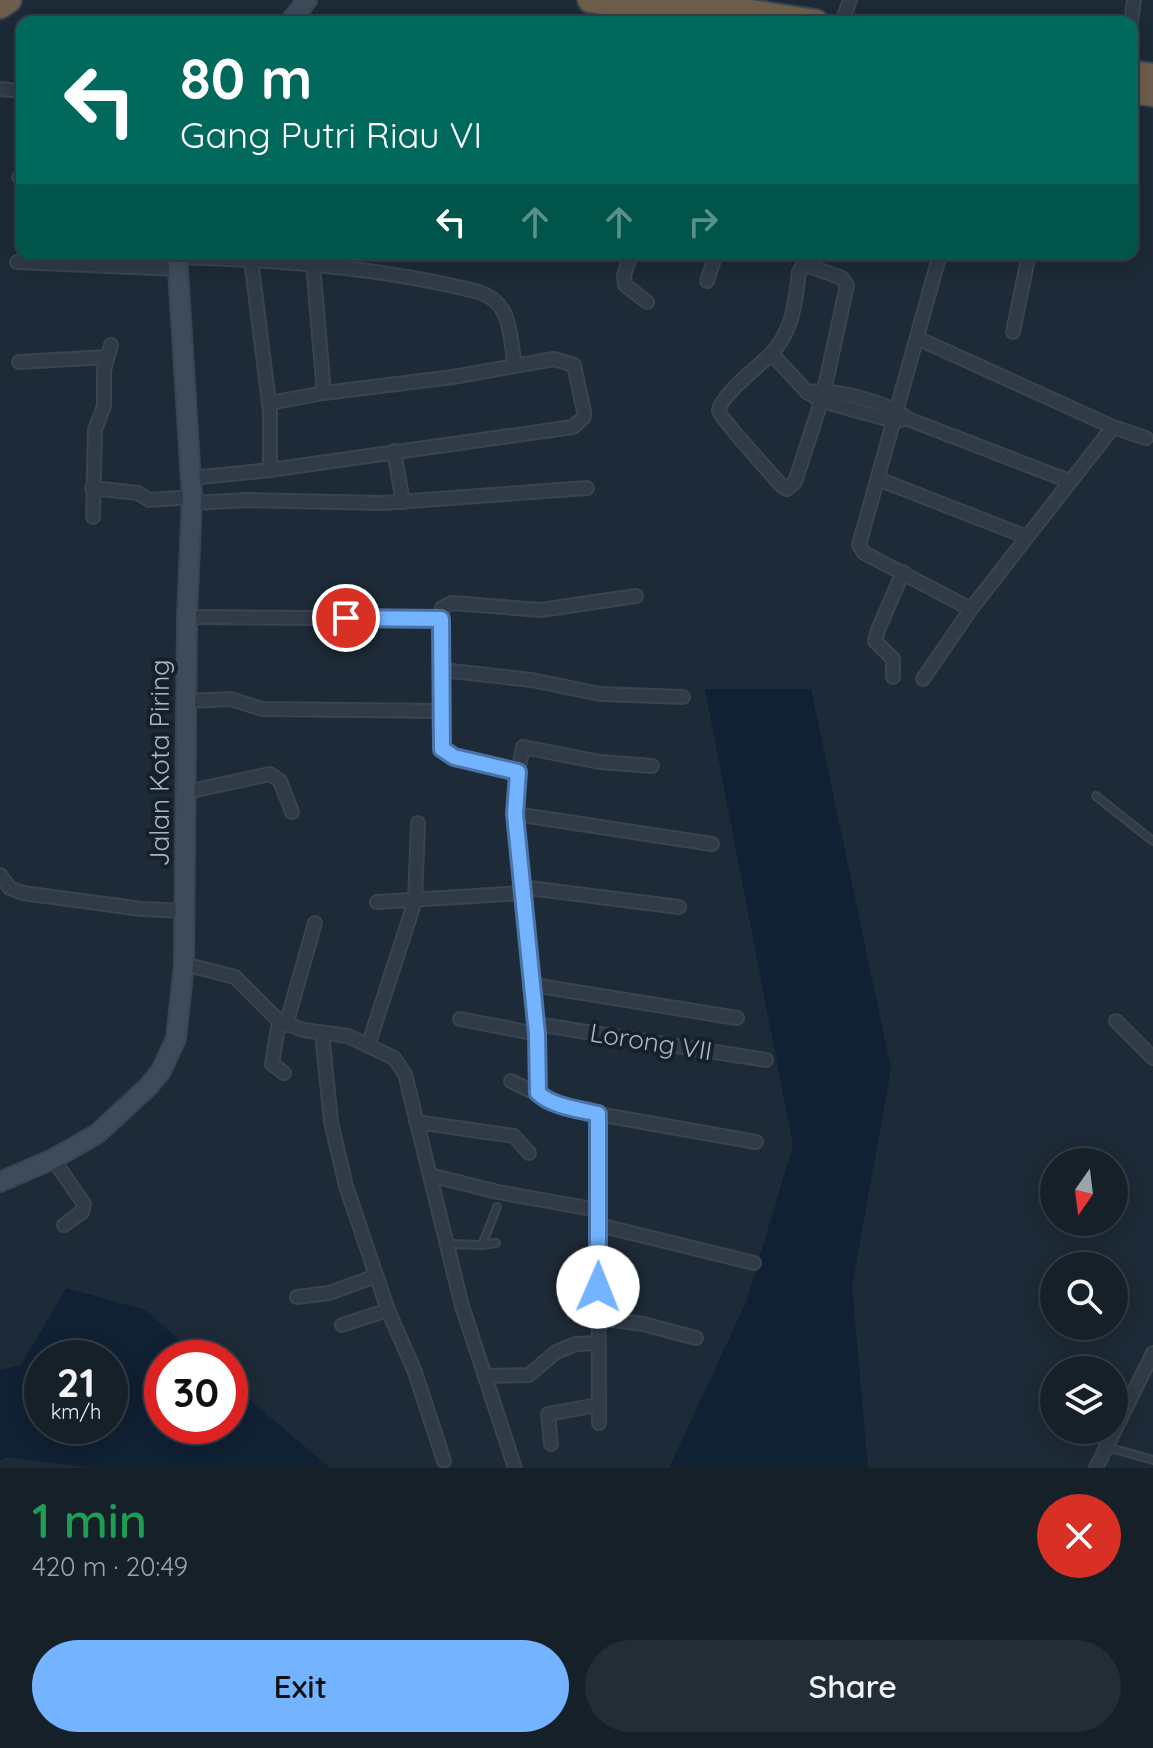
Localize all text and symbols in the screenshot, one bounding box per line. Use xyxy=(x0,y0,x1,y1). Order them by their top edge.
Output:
text: 80 m xyxy=(180,43,312,113)
icon: left xyxy=(48,48,152,152)
text: Gang Putri Riau VI xyxy=(180,112,482,157)
icon: left xyxy=(429,200,473,244)
icon: ahead xyxy=(513,200,557,244)
icon: ahead xyxy=(597,200,641,244)
icon: right xyxy=(681,200,725,244)
pin xyxy=(312,584,380,652)
icon: arrive xyxy=(324,596,368,640)
street label: Jalan Kota Piring xyxy=(143,660,176,866)
street label: Lorong VII xyxy=(588,1016,715,1067)
north arrow xyxy=(1040,1148,1128,1236)
map controls xyxy=(1040,1148,1128,1444)
position arrow xyxy=(556,1245,640,1329)
button: search xyxy=(1040,1252,1128,1340)
speed limit sign: 30 xyxy=(144,1340,248,1444)
button: layers xyxy=(1040,1356,1128,1444)
text: 21 xyxy=(57,1357,95,1407)
text: km/h xyxy=(51,1399,101,1424)
text: 1 min xyxy=(32,1490,147,1550)
button: close xyxy=(1037,1494,1121,1578)
text: 420 m · 20:49 xyxy=(32,1550,188,1583)
button: Exit xyxy=(32,1640,569,1732)
button: Share xyxy=(585,1640,1121,1732)

